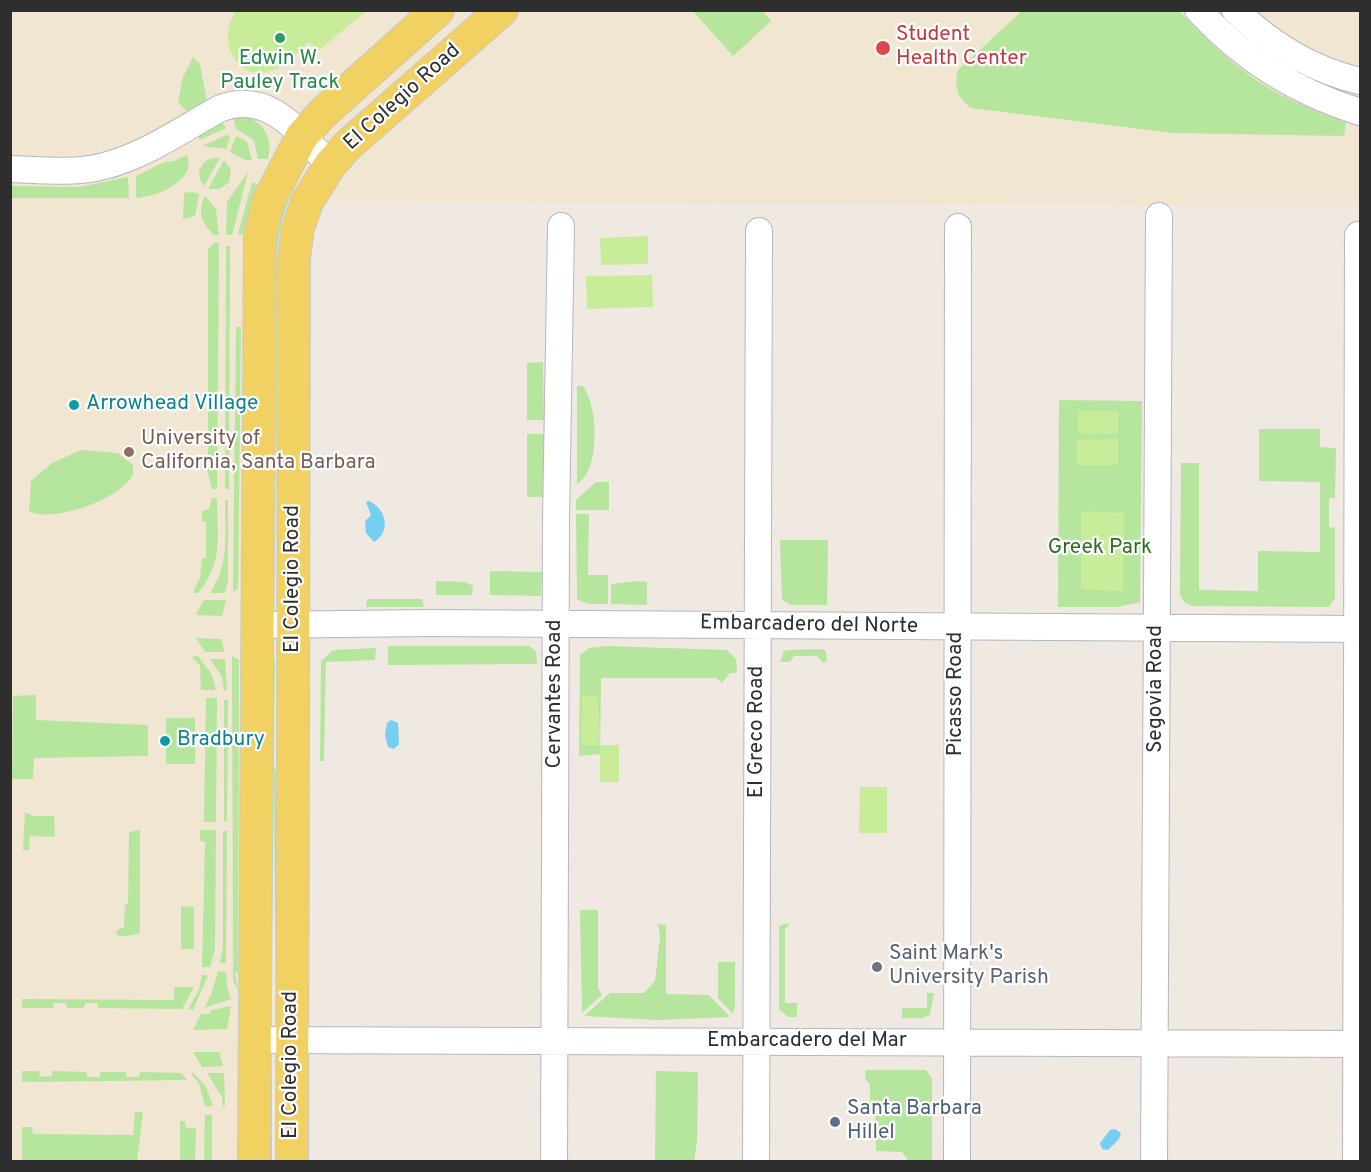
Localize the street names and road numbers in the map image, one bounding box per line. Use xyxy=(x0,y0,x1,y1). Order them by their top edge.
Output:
street label: El Colegio Road xyxy=(340,39,466,157)
street label: El Colegio Road xyxy=(281,505,307,653)
street label: Embarcadero del Norte xyxy=(700,611,918,641)
street label: Cervantes Road xyxy=(543,620,569,768)
street label: Segovia Road xyxy=(1144,625,1170,753)
street label: Picasso Road xyxy=(944,632,970,756)
street label: El Greco Road xyxy=(745,666,771,798)
street label: El Colegio Road xyxy=(279,991,305,1139)
street label: Embarcadero del Mar xyxy=(707,1029,907,1055)

